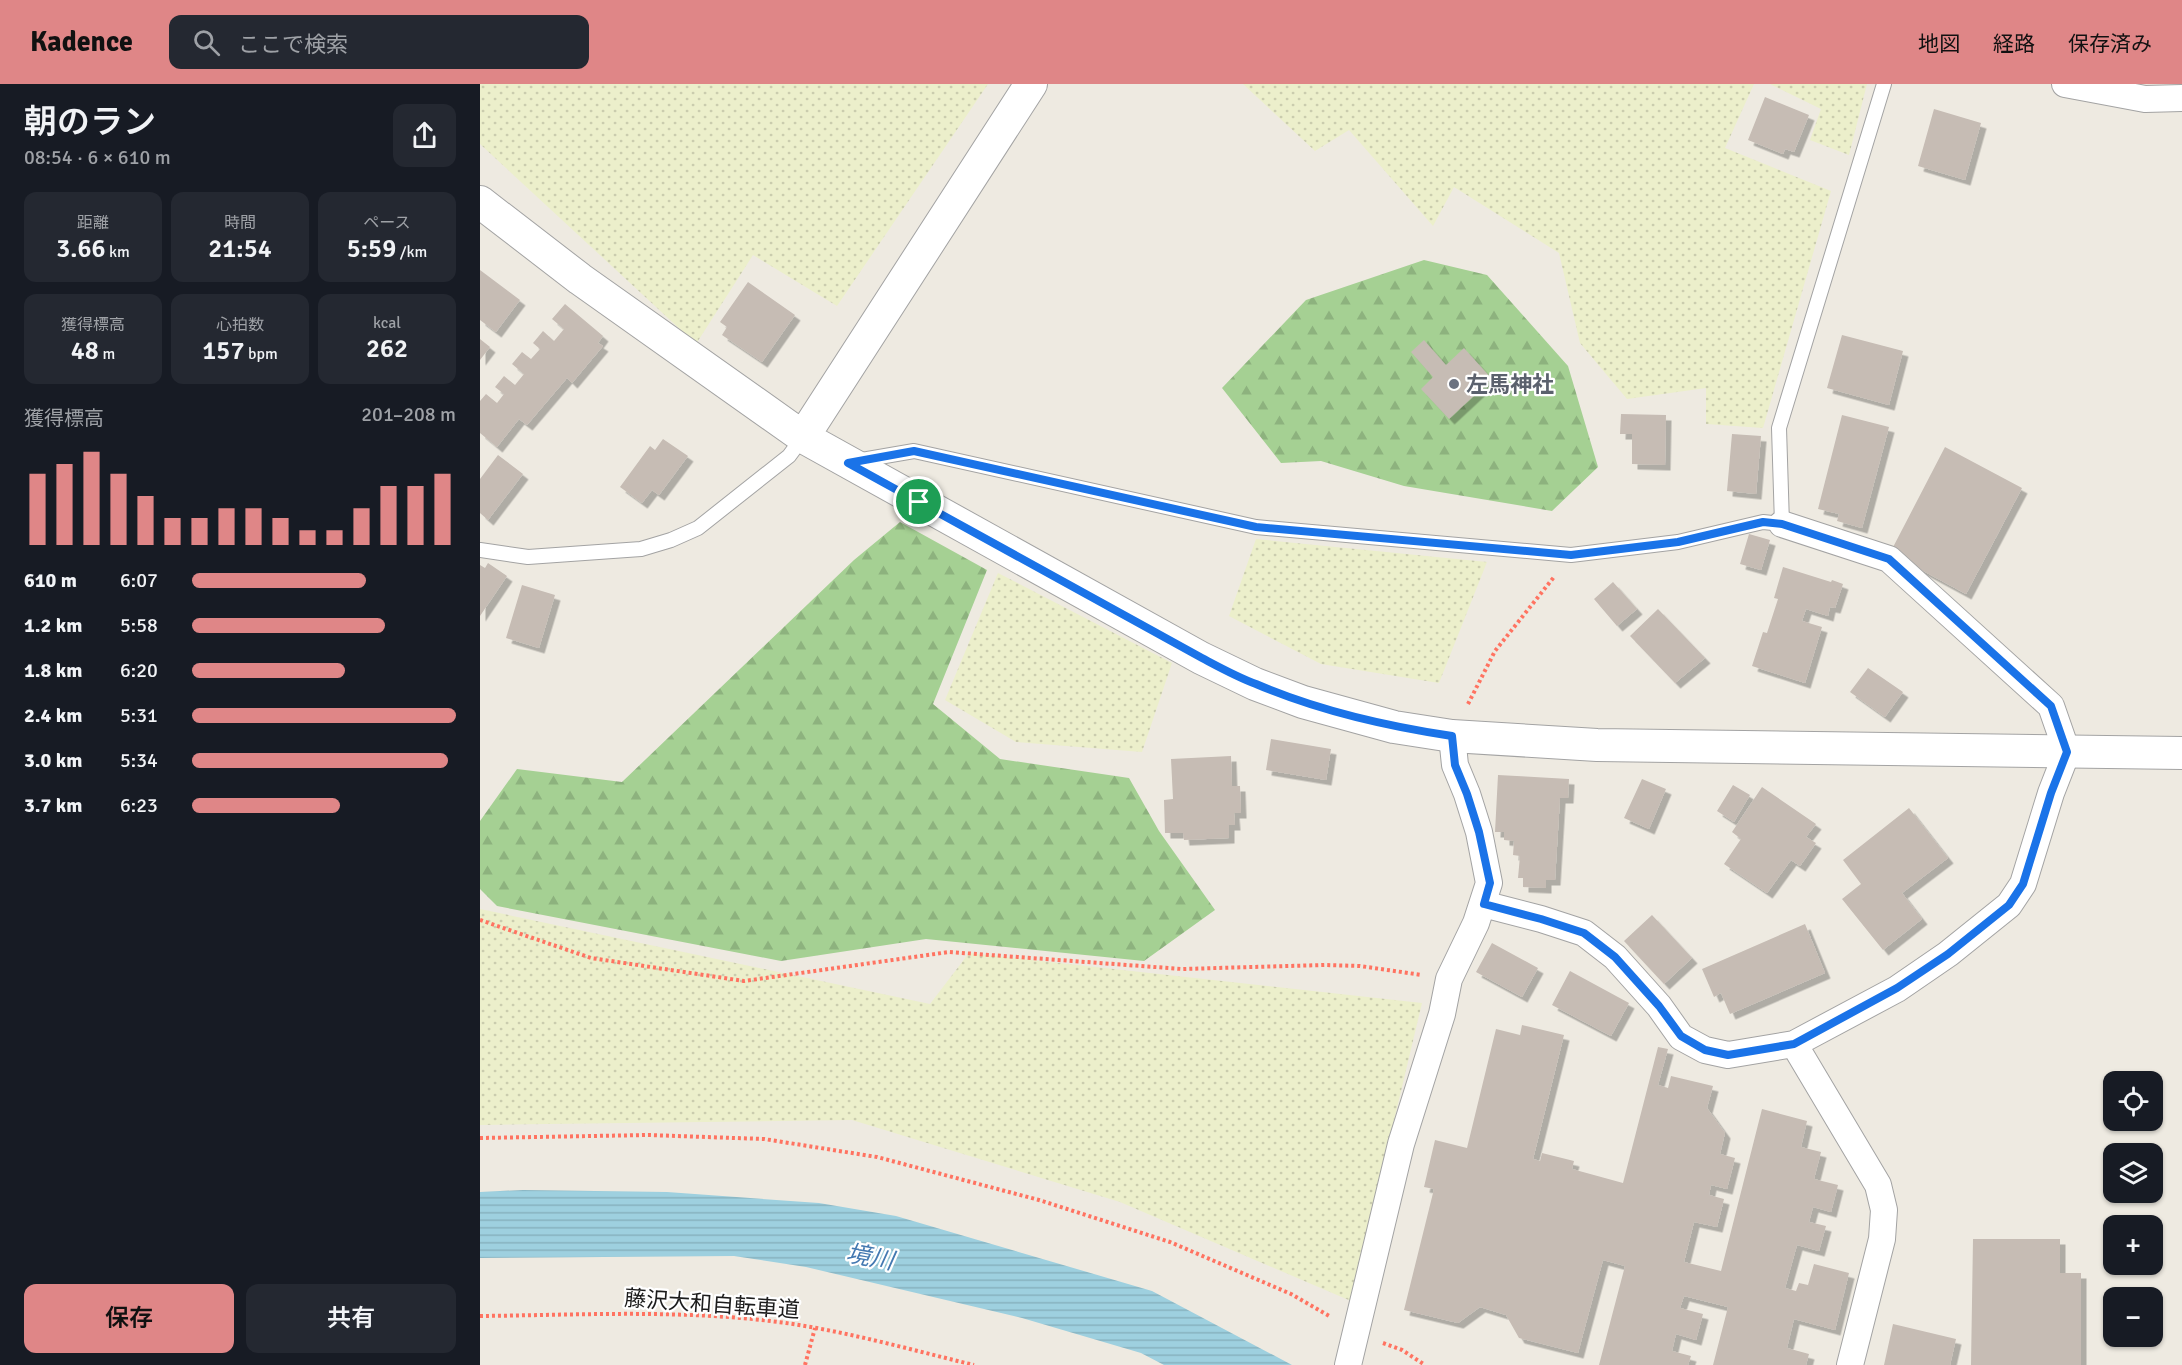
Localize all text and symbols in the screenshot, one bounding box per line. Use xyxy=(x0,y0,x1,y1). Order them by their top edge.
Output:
search box xyxy=(169,15,589,69)
text: Kadence xyxy=(30,25,133,59)
icon: search xyxy=(190,26,223,59)
text: ここで検索 xyxy=(238,31,348,58)
text: 地図 xyxy=(1918,31,1960,57)
text: 経路 xyxy=(1993,31,2035,57)
text: 保存済み xyxy=(2068,31,2152,57)
text: 朝のラン xyxy=(24,102,156,143)
button: share xyxy=(393,104,456,167)
text: 08:54 · 6 × 610 m xyxy=(24,145,171,170)
text: 距離 xyxy=(77,213,109,233)
text: 時間 xyxy=(224,213,256,233)
text: ペース xyxy=(363,213,411,233)
text: 3.66 xyxy=(56,233,105,265)
text: 21:54 xyxy=(208,233,272,265)
text: 5:59 xyxy=(347,233,396,265)
text: km xyxy=(105,242,130,262)
text: /km xyxy=(396,242,427,262)
text: kcal xyxy=(373,313,401,333)
text: 獲得標高 xyxy=(61,315,125,335)
text: 心拍数 xyxy=(216,315,264,335)
text: 262 xyxy=(366,333,408,365)
text: 48 xyxy=(71,335,99,367)
text: 157 xyxy=(202,335,244,367)
text: m xyxy=(99,344,115,364)
text: bpm xyxy=(244,344,278,364)
place label: 左馬神社 xyxy=(1466,371,1554,398)
marker: 左馬神社 xyxy=(1447,377,1461,391)
text: 201–208 m xyxy=(361,402,456,427)
text: 獲得標高 xyxy=(24,406,104,431)
pin xyxy=(893,476,944,527)
icon: arrive xyxy=(902,485,935,518)
text: 610 m xyxy=(24,568,77,593)
text: 6:07 xyxy=(120,568,158,593)
text: 1.2 km xyxy=(24,613,82,638)
text: 5:58 xyxy=(120,613,158,638)
text: 1.8 km xyxy=(24,658,82,683)
text: 6:20 xyxy=(120,658,158,683)
text: 2.4 km xyxy=(24,703,82,728)
text: 5:31 xyxy=(120,703,158,728)
text: 3.0 km xyxy=(24,748,82,773)
text: 5:34 xyxy=(120,748,158,773)
text: 3.7 km xyxy=(24,793,82,818)
text: 6:23 xyxy=(120,793,158,818)
map controls xyxy=(2103,1071,2163,1347)
button: locate xyxy=(2103,1071,2163,1131)
button: layers xyxy=(2103,1143,2163,1203)
button: + xyxy=(2103,1215,2163,1275)
water label: 境川 xyxy=(844,1238,899,1276)
button: 保存 xyxy=(24,1284,234,1353)
button: 共有 xyxy=(246,1284,456,1353)
street label: 藤沢大和自転車道 xyxy=(623,1284,801,1324)
button: − xyxy=(2103,1287,2163,1347)

